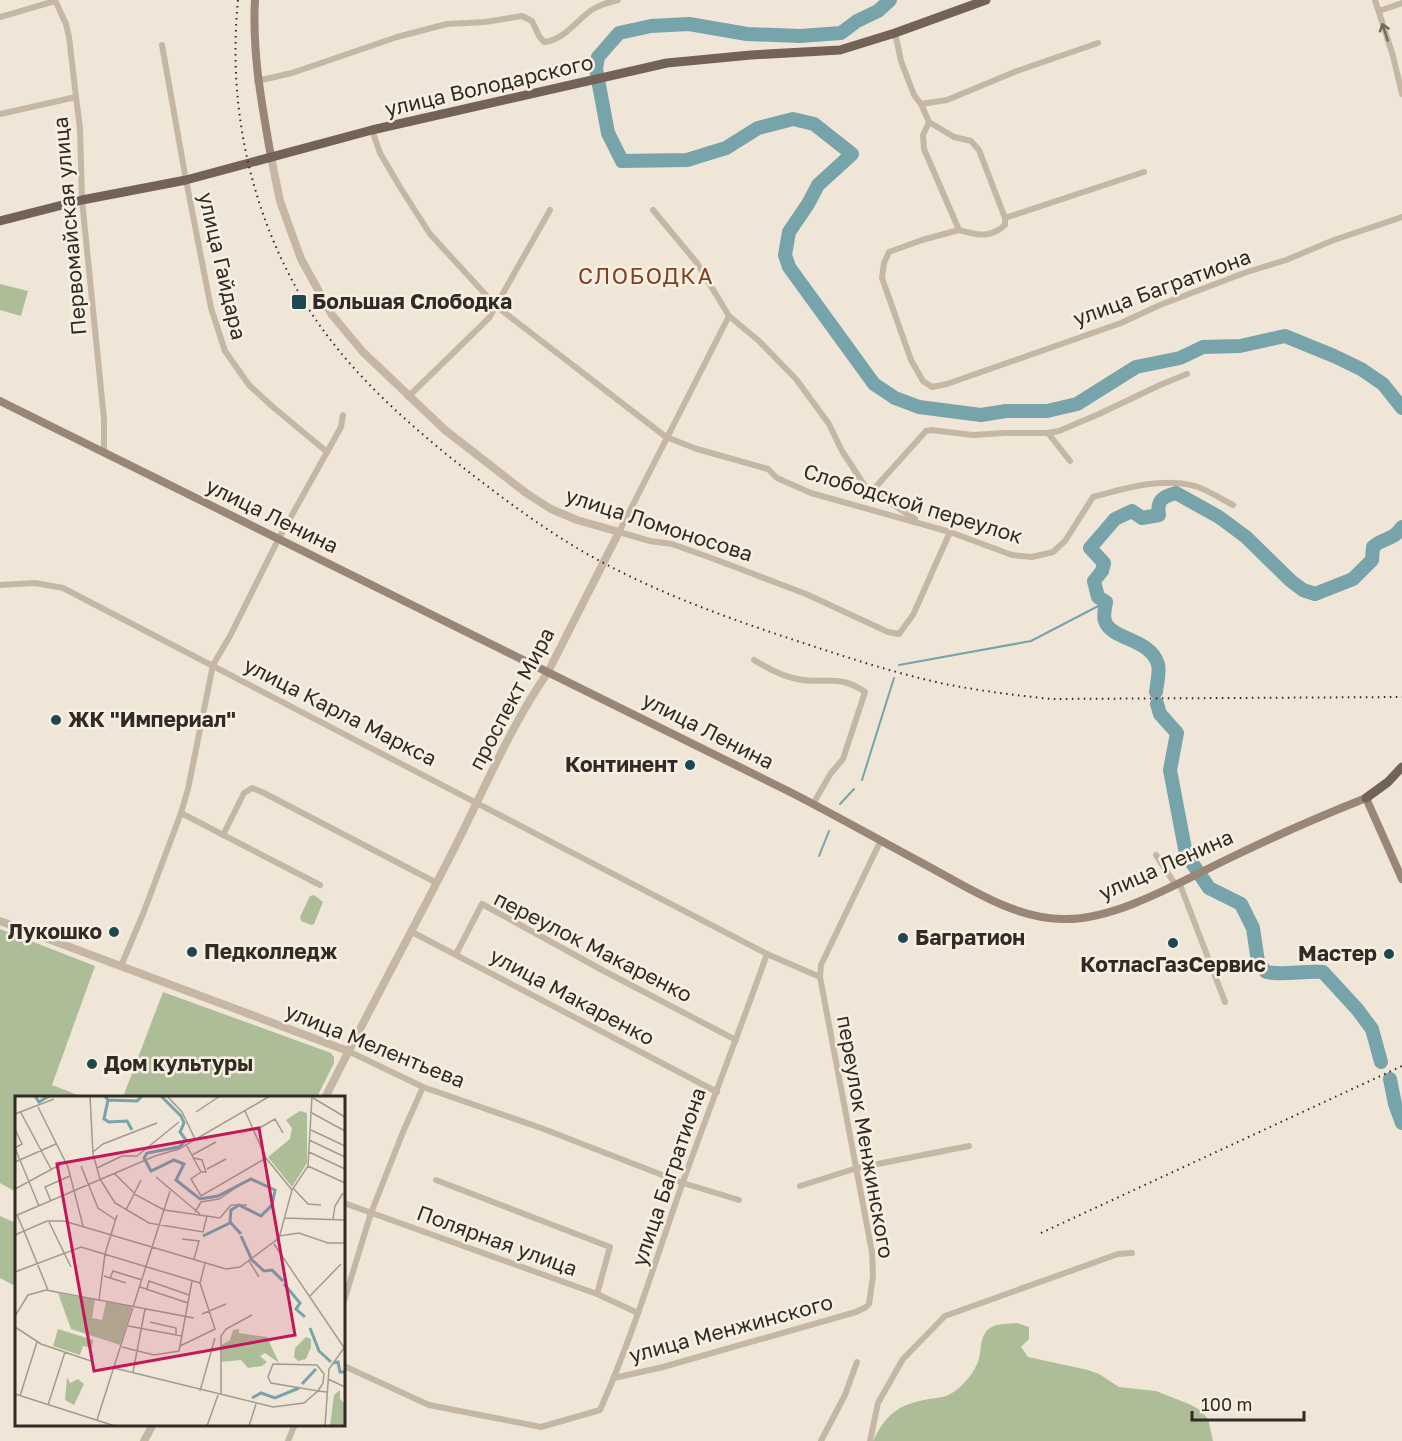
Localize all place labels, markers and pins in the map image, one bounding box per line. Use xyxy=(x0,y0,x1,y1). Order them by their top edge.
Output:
place label: Большая Слободка xyxy=(312,288,512,314)
marker: Большая Слободка xyxy=(290,293,308,311)
place label: ЖК "Империал" xyxy=(68,706,236,732)
marker: ЖК "Империал" xyxy=(49,713,63,727)
place label: Континент xyxy=(565,751,678,777)
marker: Континент xyxy=(683,758,697,772)
place label: Лукошко xyxy=(8,918,102,944)
place label: Багратион xyxy=(915,924,1025,950)
marker: Лукошко xyxy=(107,925,121,939)
marker: Багратион xyxy=(896,931,910,945)
marker: КотласГазСервис xyxy=(1166,936,1180,950)
place label: Педколледж xyxy=(204,938,338,964)
place label: Мастер xyxy=(1298,940,1377,966)
marker: Педколледж xyxy=(185,945,199,959)
marker: Мастер xyxy=(1382,947,1396,961)
place label: КотласГазСервис xyxy=(1080,951,1266,977)
place label: Дом культуры xyxy=(104,1050,253,1076)
marker: Дом культуры xyxy=(85,1057,99,1071)

